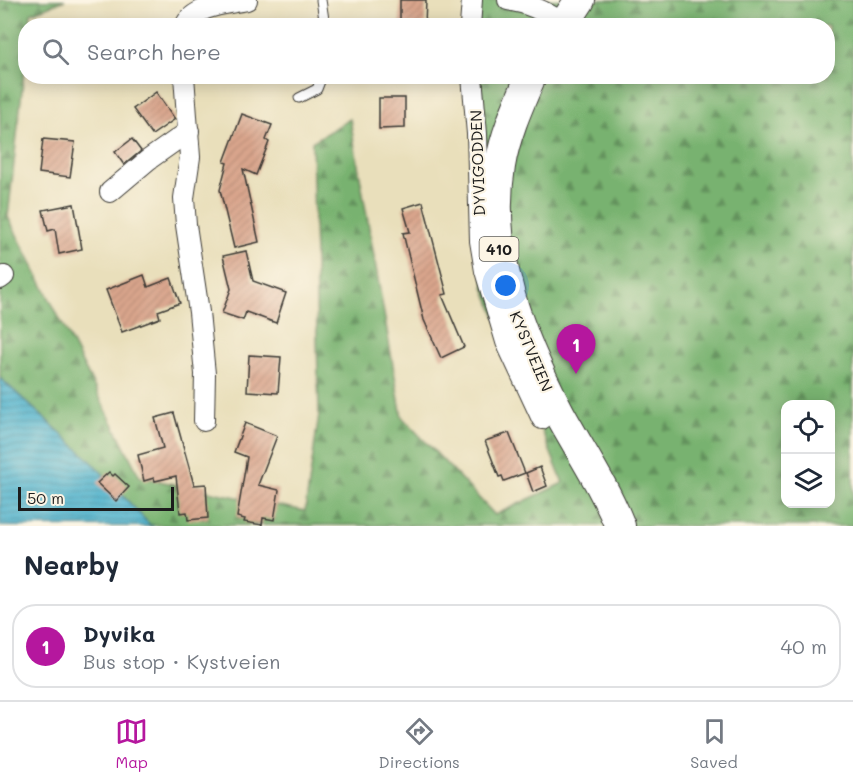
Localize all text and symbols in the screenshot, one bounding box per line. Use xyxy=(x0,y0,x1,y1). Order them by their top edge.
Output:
search box xyxy=(18,18,835,84)
icon: search xyxy=(39,35,72,68)
text: Search here xyxy=(87,37,221,66)
street label: DYVIGODDEN xyxy=(465,110,489,216)
road number: 410 xyxy=(480,237,518,261)
your location xyxy=(491,271,520,300)
street label: KYSTVEIEN xyxy=(506,308,558,394)
pin: 1 xyxy=(556,324,596,374)
map controls xyxy=(781,400,835,508)
button: locate xyxy=(781,400,835,454)
button: layers xyxy=(781,454,835,508)
scale bar xyxy=(18,484,174,511)
text: 50 m xyxy=(27,487,64,508)
text: Nearby xyxy=(24,548,119,582)
text: Dyvika xyxy=(83,619,155,648)
text: 1 xyxy=(41,633,50,659)
text: 40 m xyxy=(781,633,827,659)
text: Bus stop · Kystveien xyxy=(83,648,280,674)
tab: Map xyxy=(115,715,148,772)
tab: Directions xyxy=(379,715,460,772)
tab: Saved xyxy=(690,715,738,772)

